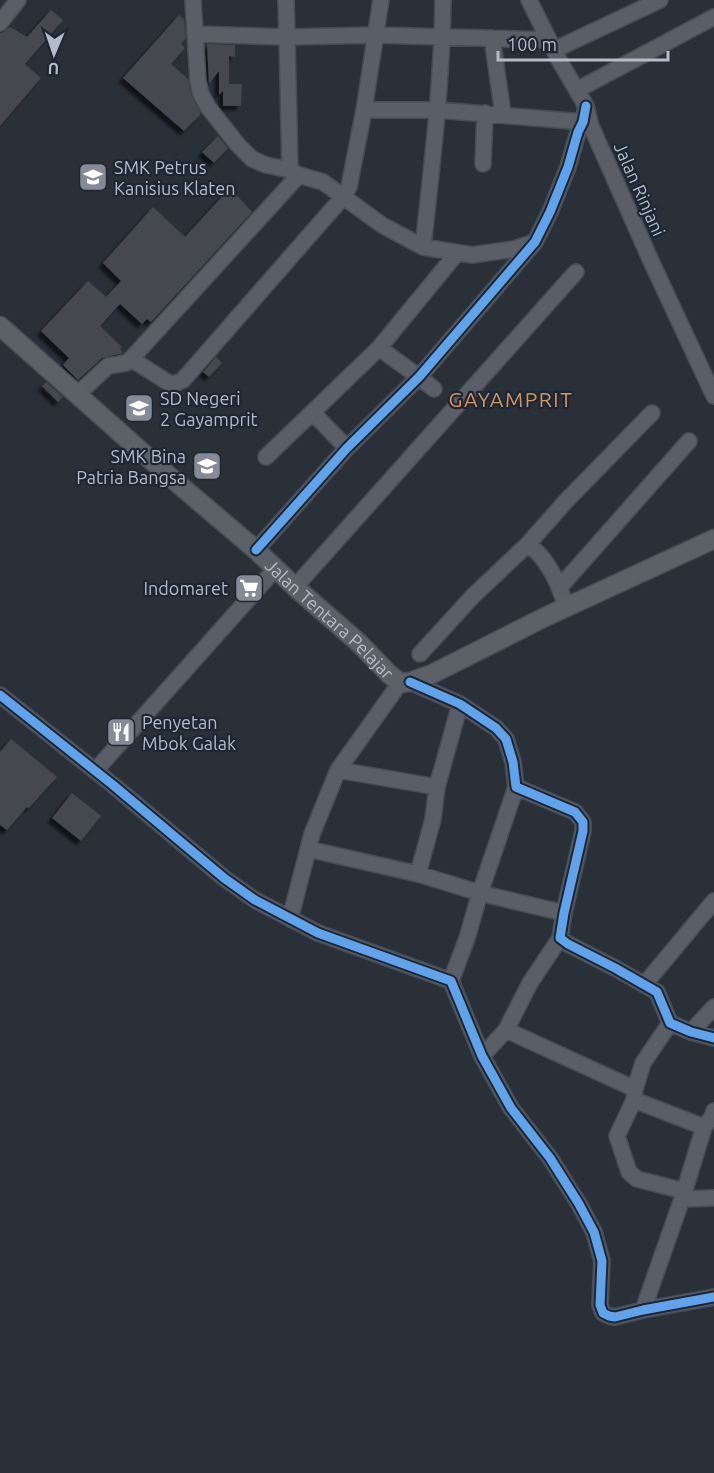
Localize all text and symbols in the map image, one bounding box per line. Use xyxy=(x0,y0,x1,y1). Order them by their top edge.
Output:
north arrow xyxy=(24,24,84,84)
scale bar xyxy=(498,24,668,62)
text: 100 m xyxy=(507,34,557,54)
text: U xyxy=(48,60,59,78)
street label: Jalan Rinjani xyxy=(610,139,670,239)
place label: SMK Petrus Kanisius Klaten xyxy=(114,157,235,198)
school or university icon: SMK Petrus Kanisius Klaten xyxy=(77,161,109,193)
district label: GAYAMPRIT xyxy=(449,387,573,411)
place label: SD Negeri 2 Gayamprit xyxy=(160,388,258,429)
school or university icon: SD Negeri 2 Gayamprit xyxy=(123,392,155,424)
place label: SMK Bina Patria Bangsa xyxy=(76,446,186,487)
school or university icon: SMK Bina Patria Bangsa xyxy=(191,450,223,482)
street label: Jalan Tentara Pelajar xyxy=(262,555,398,683)
supermarket icon: Indomaret xyxy=(233,572,265,604)
place label: Indomaret xyxy=(143,578,228,598)
place label: Penyetan Mbok Galak xyxy=(142,712,236,753)
restaurant icon: Penyetan Mbok Galak xyxy=(105,716,137,748)

